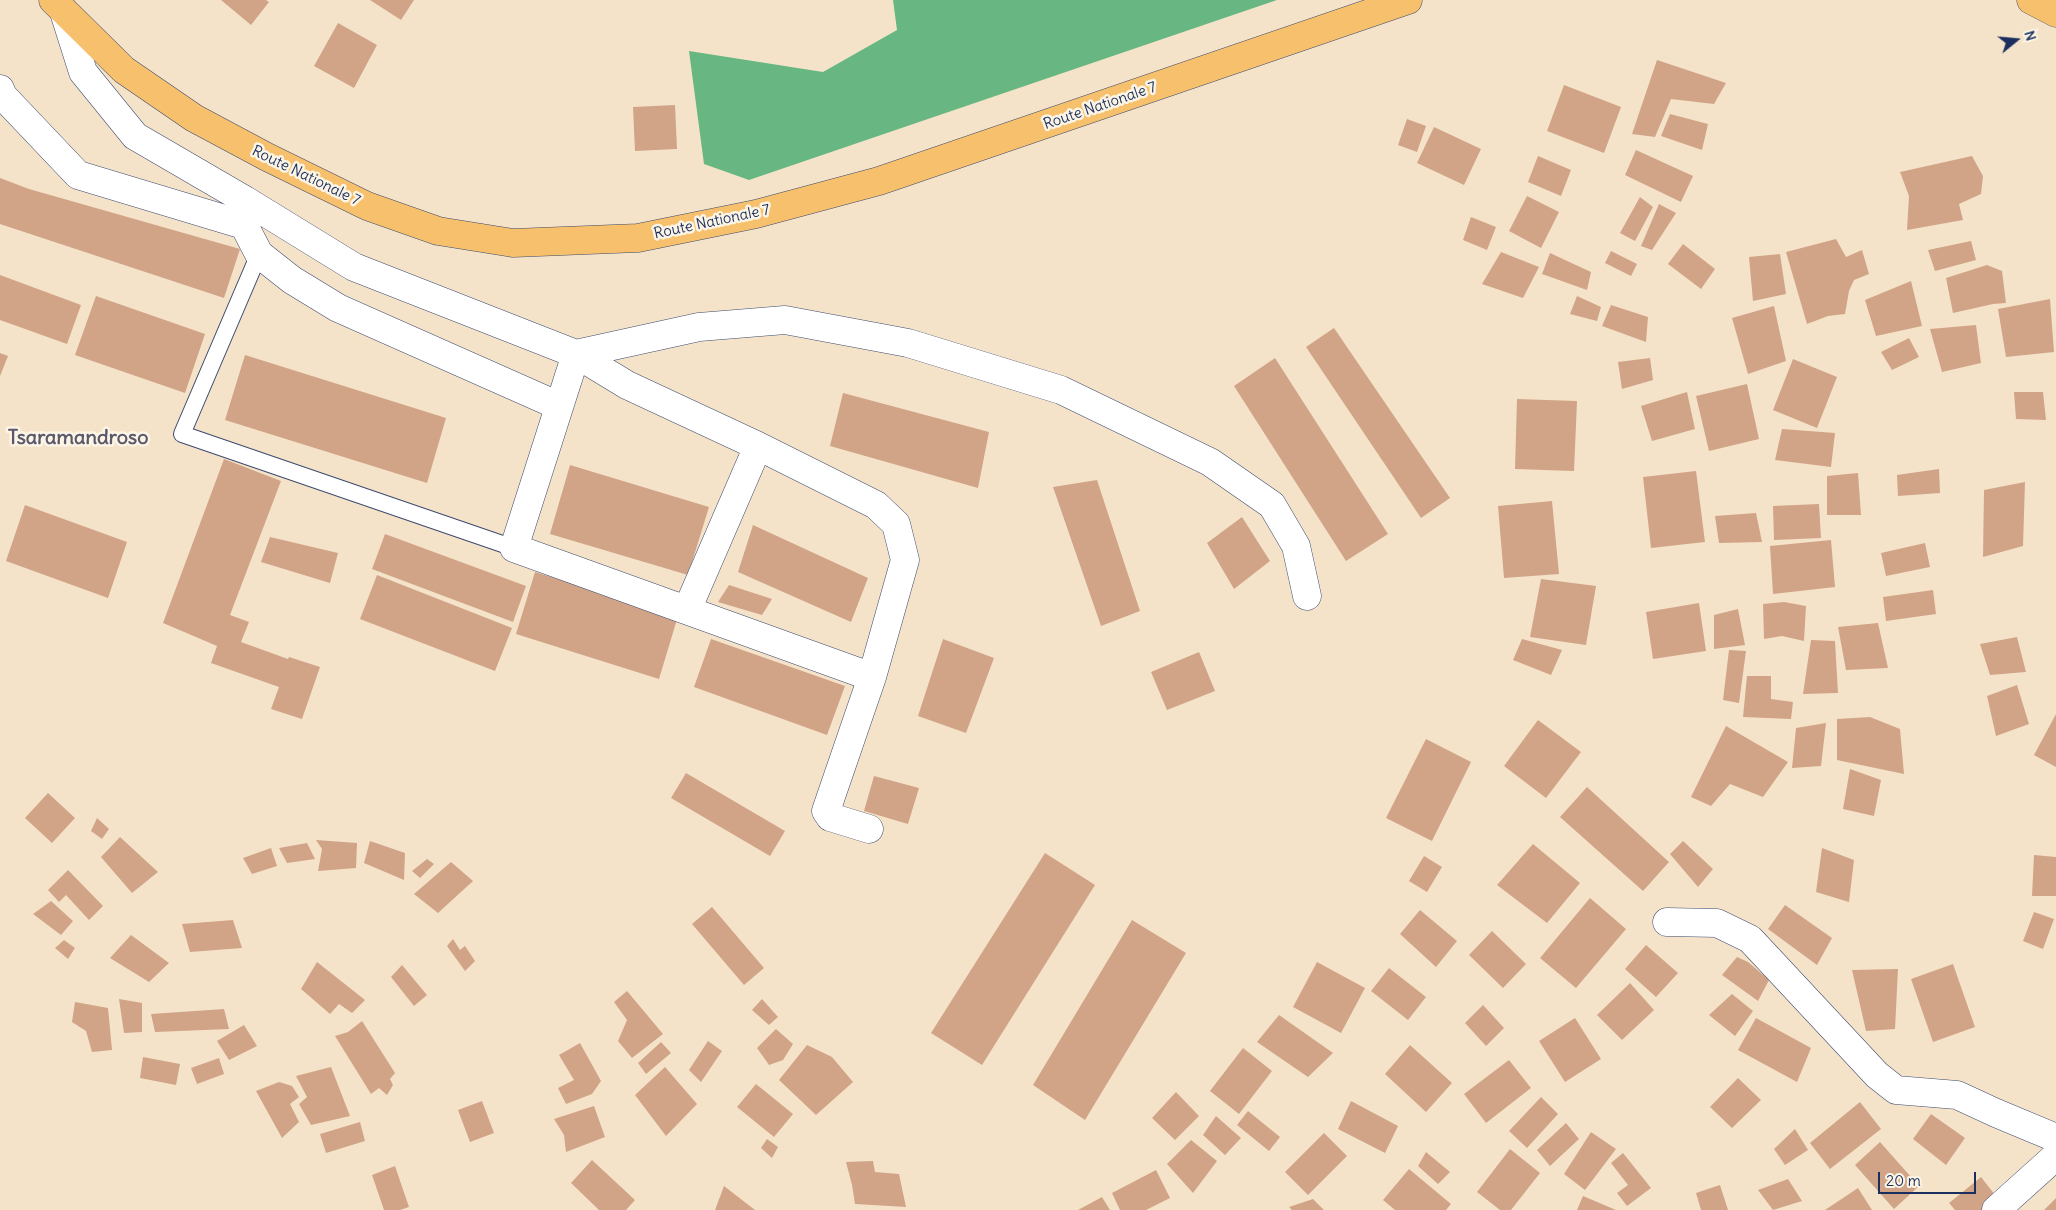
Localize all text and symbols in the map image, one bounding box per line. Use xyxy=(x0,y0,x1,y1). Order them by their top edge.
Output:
north arrow xyxy=(1991,15,2041,65)
text: N xyxy=(2020,28,2040,43)
street label: Route Nationale 7 xyxy=(1041,78,1159,134)
street label: Route Nationale 7 xyxy=(249,142,363,210)
street label: Route Nationale 7 xyxy=(652,201,772,243)
district label: Tsaramandroso xyxy=(8,426,148,450)
scale bar xyxy=(1881,1162,1978,1194)
text: 20 m xyxy=(1886,1171,1921,1190)

